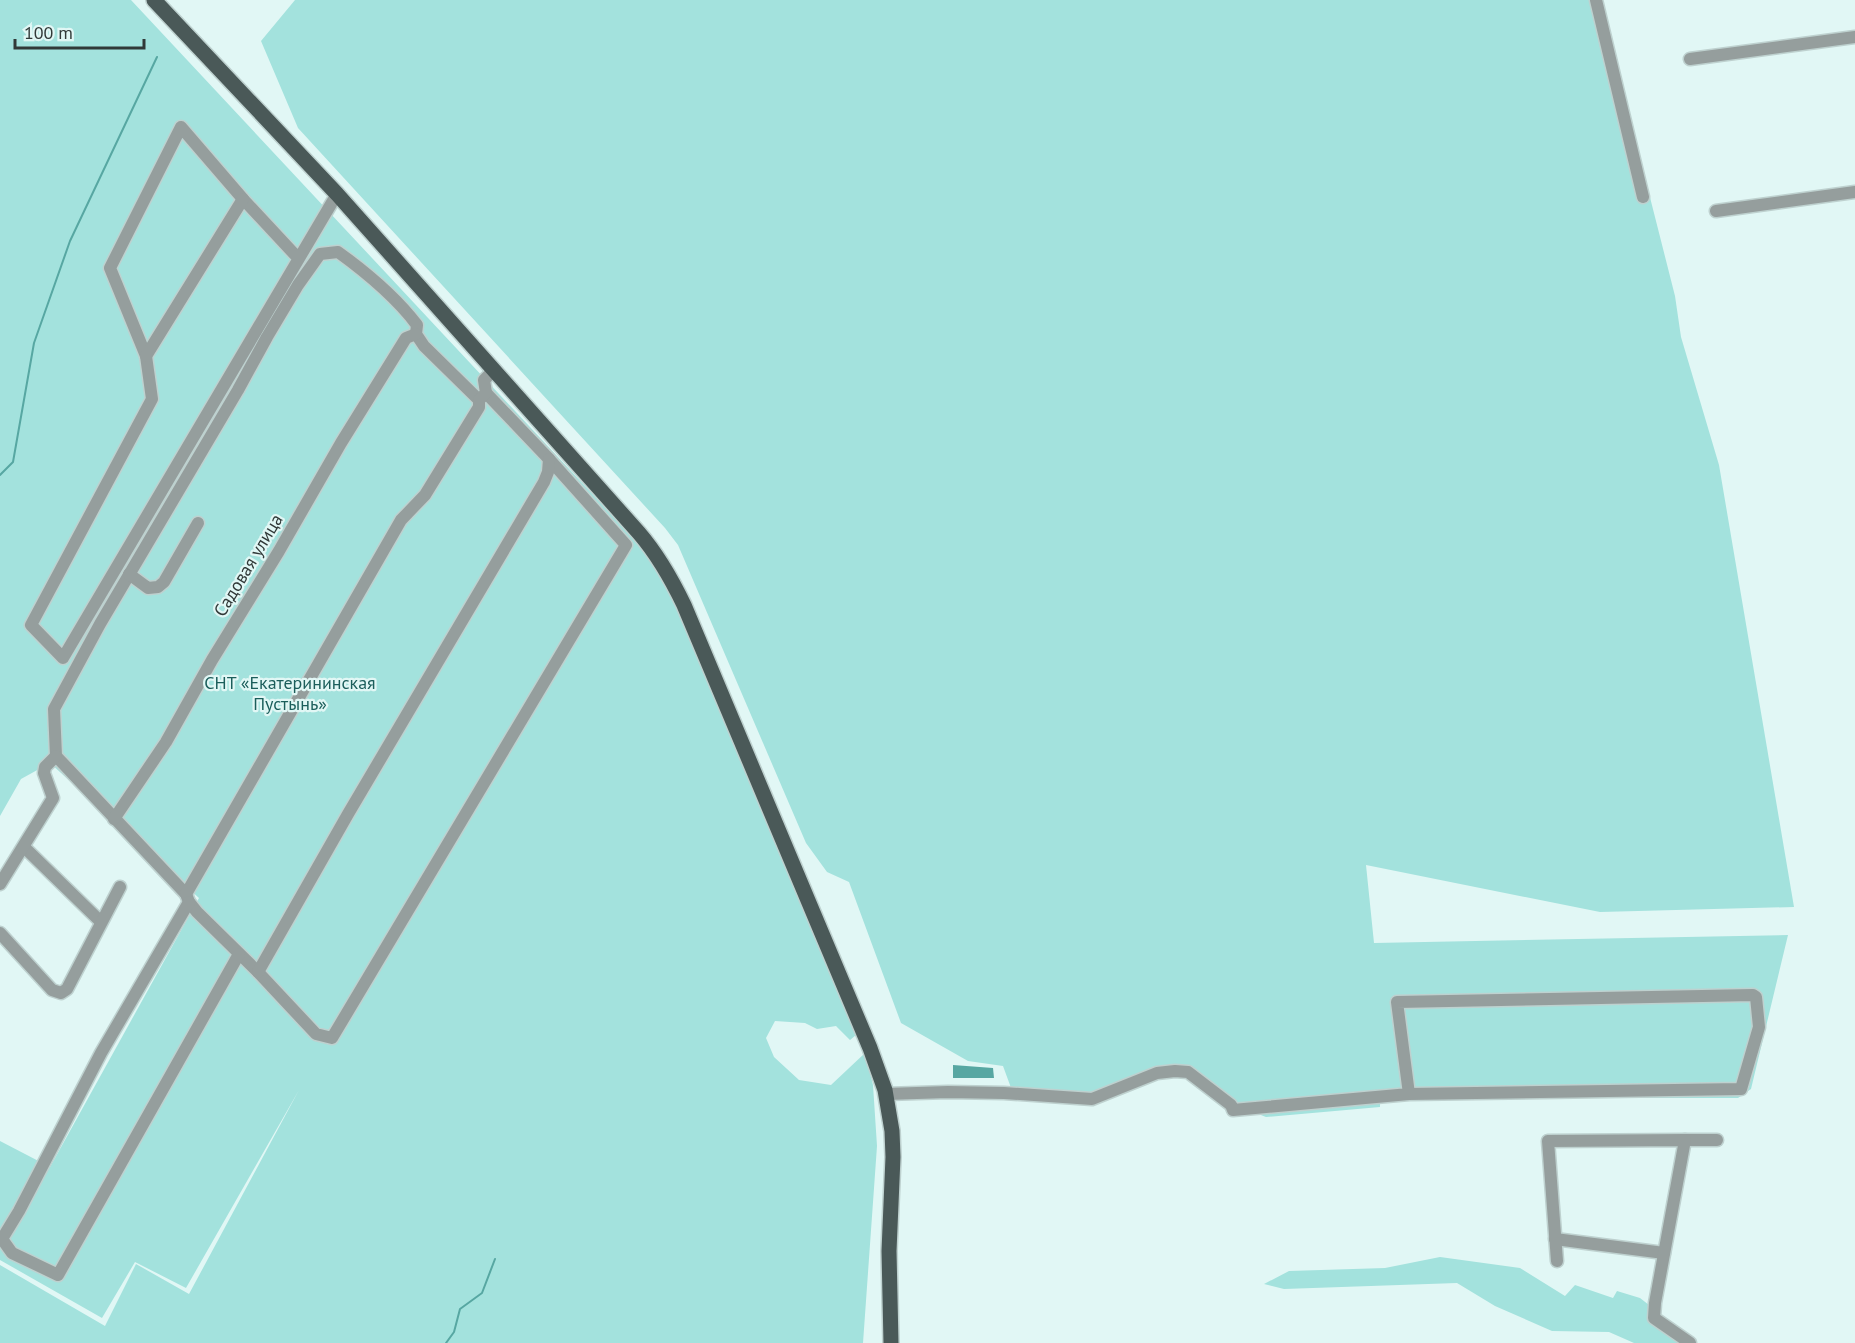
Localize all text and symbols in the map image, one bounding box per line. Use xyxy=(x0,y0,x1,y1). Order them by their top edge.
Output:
scale bar xyxy=(15,12,144,50)
text: 100 m xyxy=(24,21,73,44)
street label: Садовая улица xyxy=(208,510,288,620)
park label: СНТ «Екатерининская Пустынь» xyxy=(204,671,376,715)

